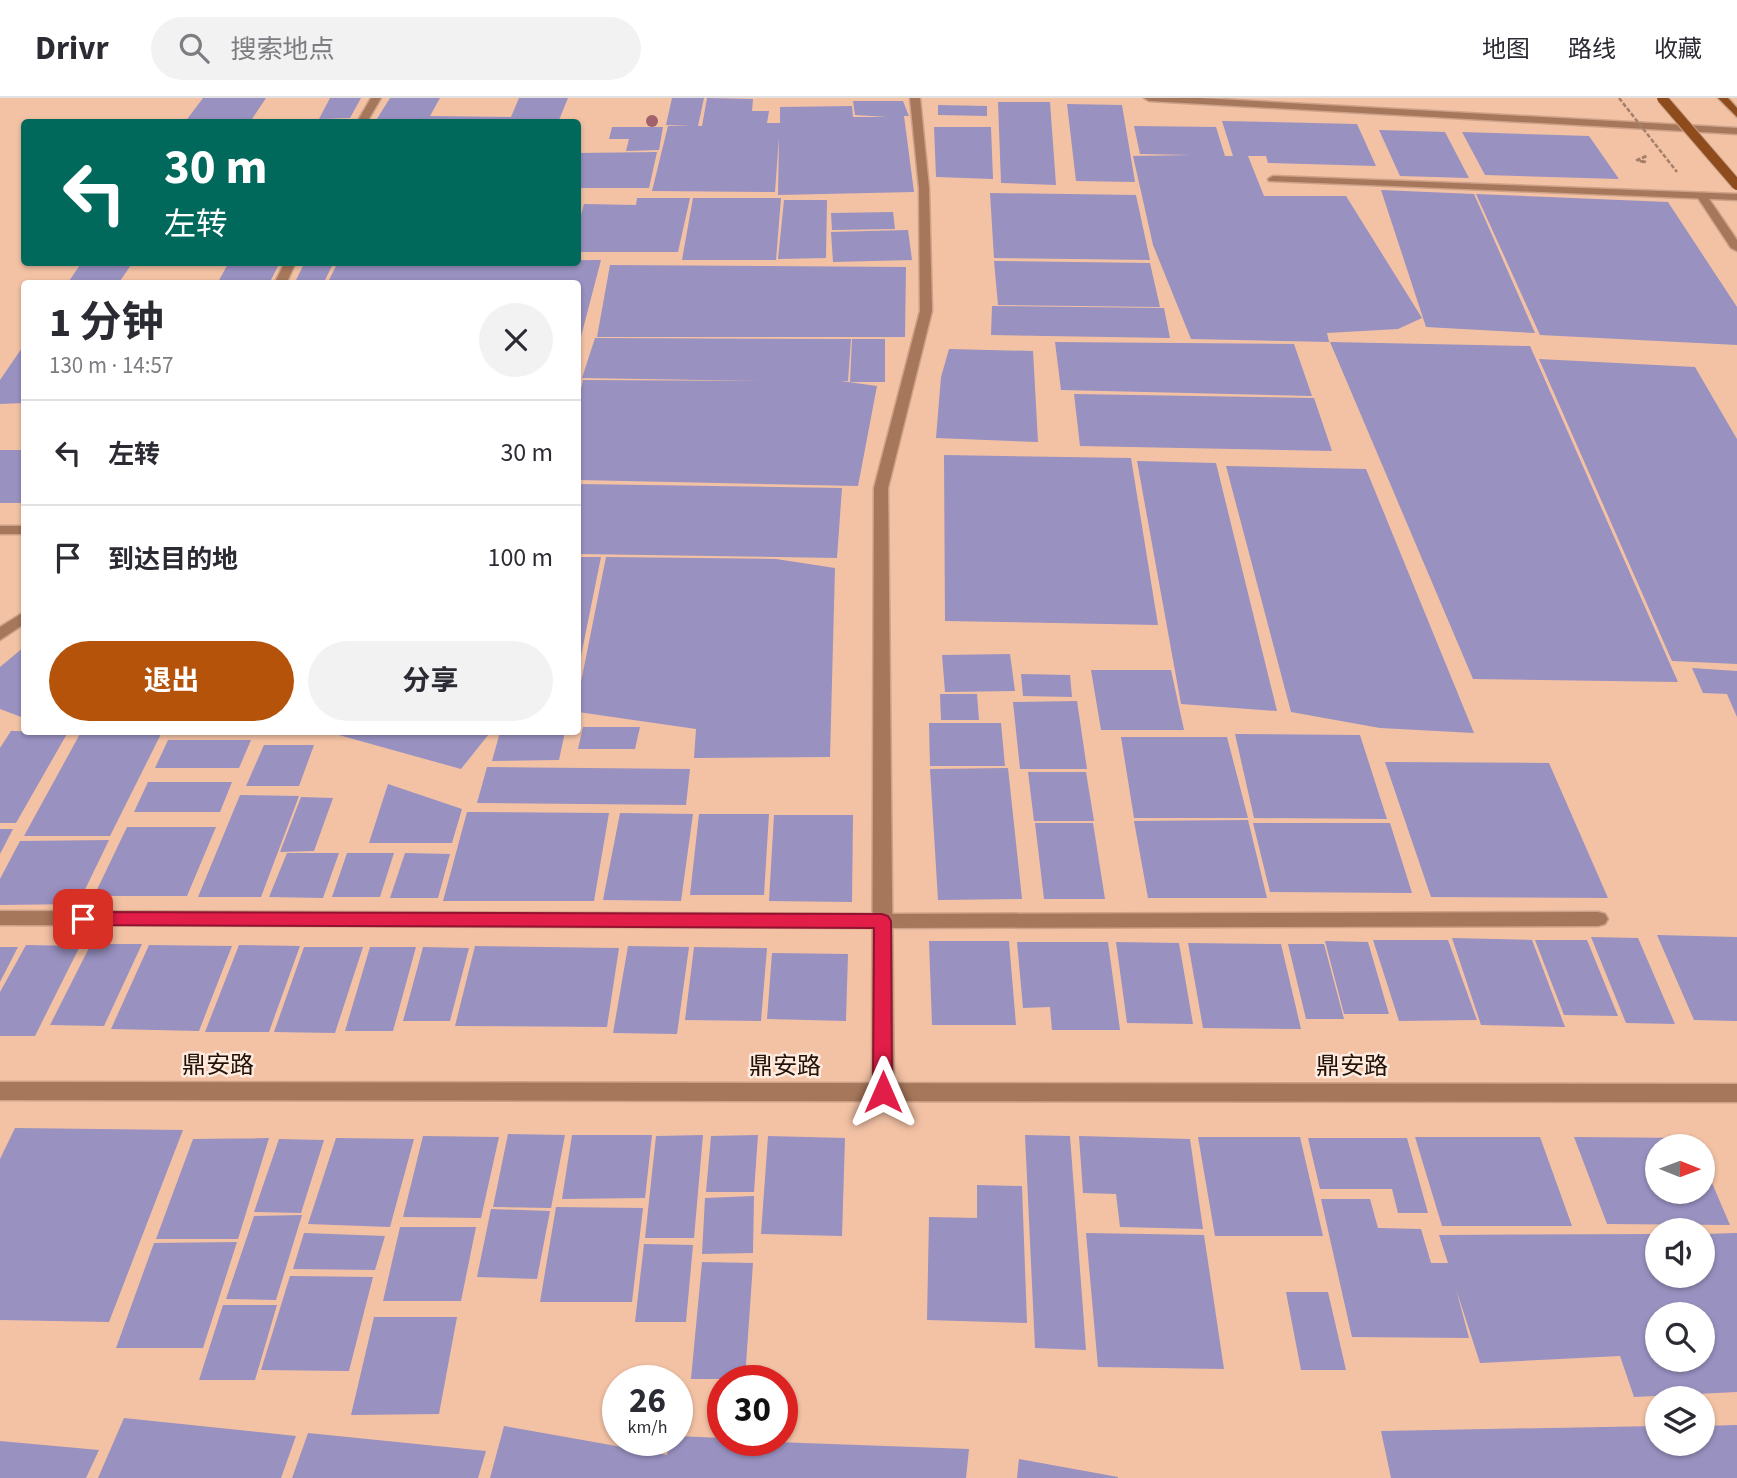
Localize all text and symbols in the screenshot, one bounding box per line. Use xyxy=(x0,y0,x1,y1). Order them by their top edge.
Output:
search box xyxy=(151,17,641,80)
text: Drivr xyxy=(35,25,109,72)
icon: search xyxy=(175,29,213,67)
text: 搜索地点 xyxy=(231,31,335,68)
text: 地图 xyxy=(1482,32,1530,67)
text: 路线 xyxy=(1568,32,1616,67)
text: 收藏 xyxy=(1654,32,1702,67)
text: 30 m xyxy=(164,133,268,203)
icon: left xyxy=(49,147,140,238)
text: 左转 xyxy=(164,202,228,248)
text: 1 分钟 xyxy=(49,293,164,353)
button: close xyxy=(479,303,553,377)
text: 130 m · 14:57 xyxy=(49,349,173,382)
icon: left xyxy=(49,434,87,472)
text: 30 m xyxy=(500,434,553,471)
text: 左转 xyxy=(108,436,160,473)
icon: arrive xyxy=(49,539,87,577)
text: 100 m xyxy=(487,539,553,576)
text: 到达目的地 xyxy=(108,541,238,578)
button: 退出 xyxy=(49,641,294,721)
button: 分享 xyxy=(308,641,553,721)
pin xyxy=(53,889,113,949)
icon: arrive xyxy=(64,900,102,938)
street label: 鼎安路 xyxy=(182,1048,254,1083)
street label: 鼎安路 xyxy=(749,1049,821,1084)
street label: 鼎安路 xyxy=(1316,1049,1388,1084)
position arrow xyxy=(846,1055,920,1129)
north arrow xyxy=(1645,1134,1715,1204)
map controls xyxy=(1645,1134,1715,1456)
button: sound xyxy=(1645,1218,1715,1288)
button: search xyxy=(1645,1302,1715,1372)
speed limit sign: 30 xyxy=(707,1365,798,1456)
text: 26 xyxy=(629,1376,666,1426)
button: layers xyxy=(1645,1386,1715,1456)
text: km/h xyxy=(628,1415,667,1440)

